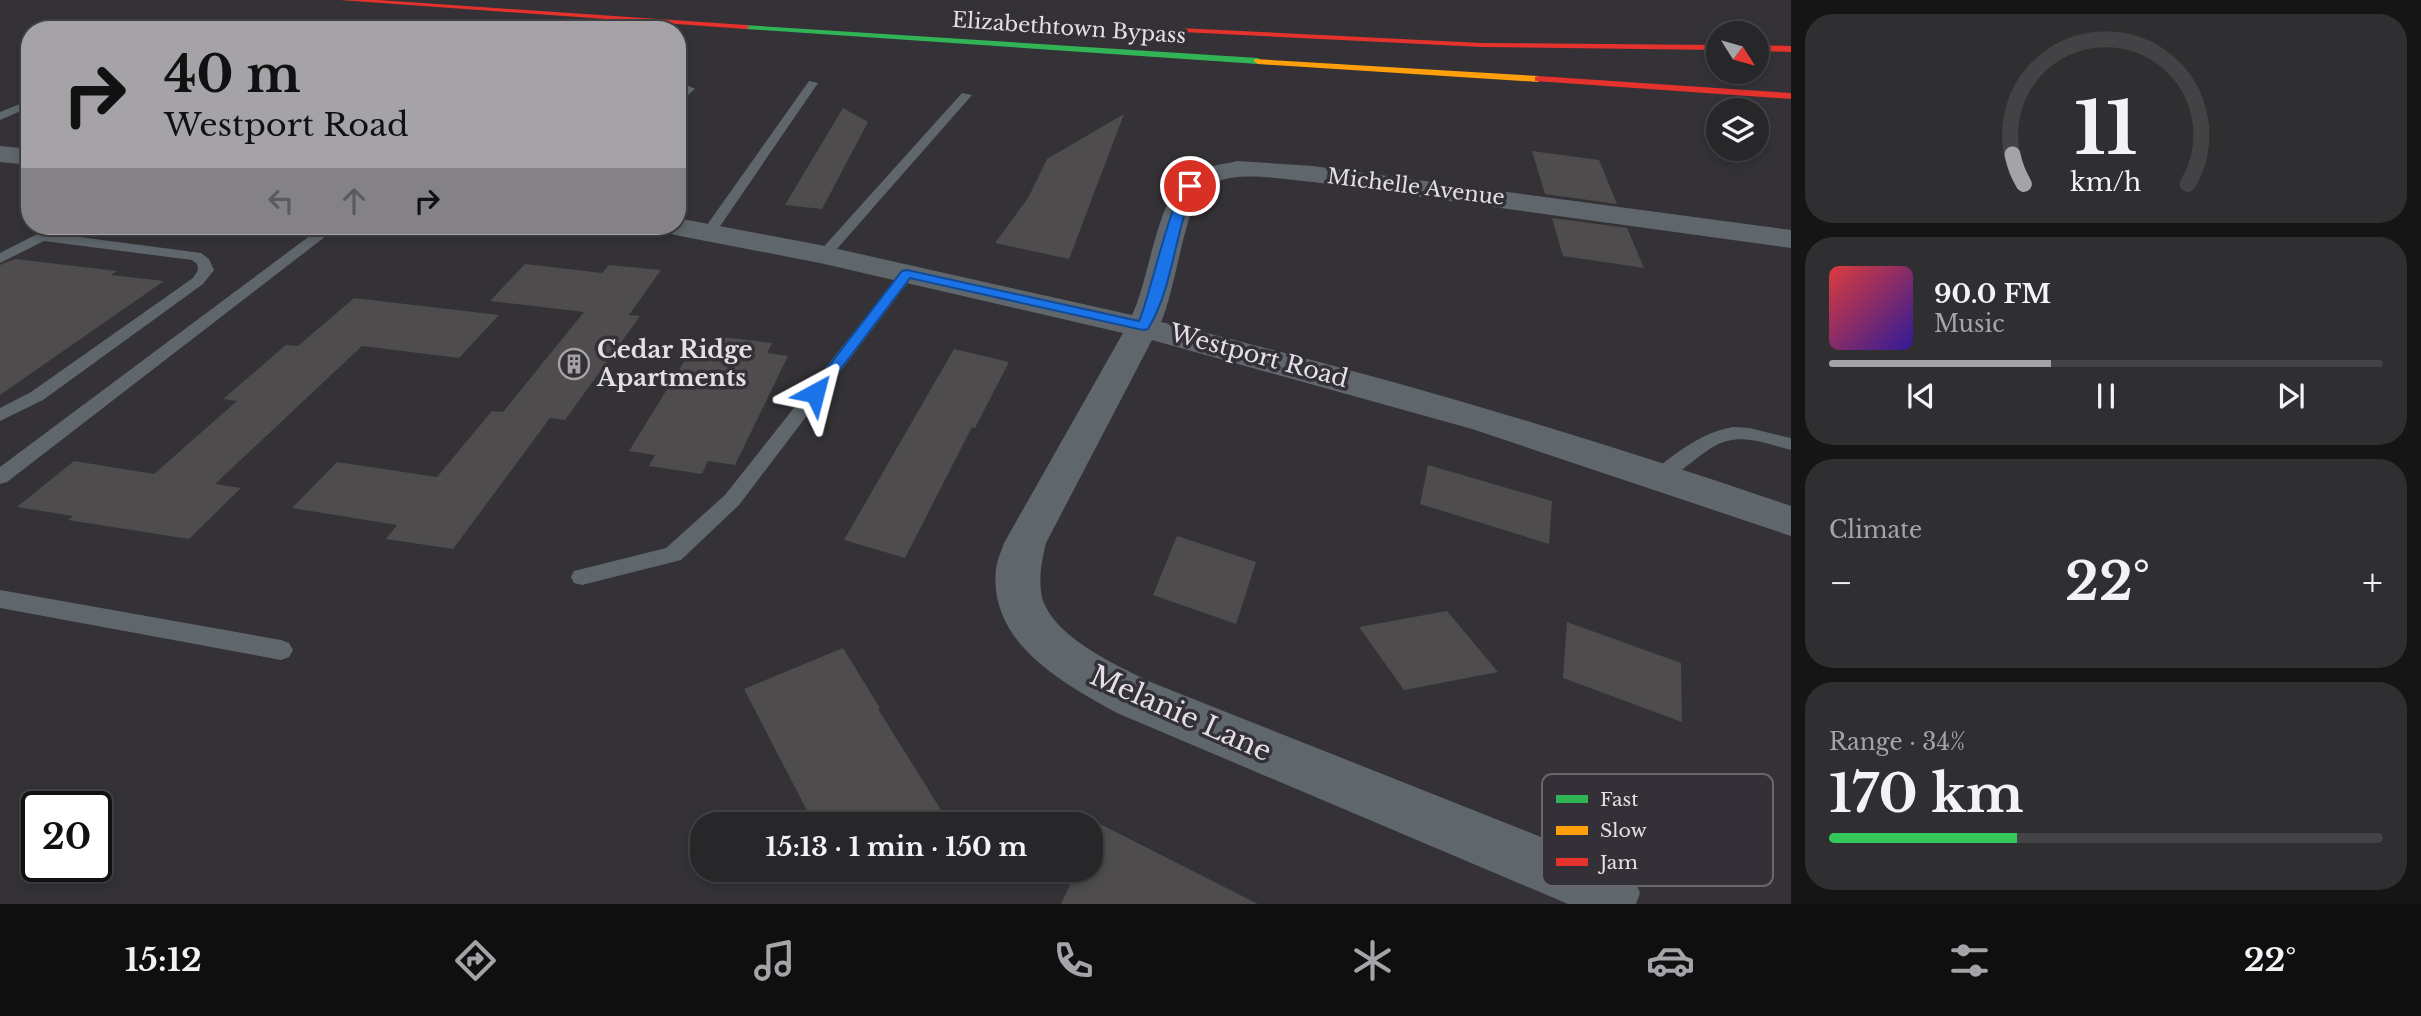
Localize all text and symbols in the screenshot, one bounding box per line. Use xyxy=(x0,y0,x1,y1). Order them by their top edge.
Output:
street label: Elizabethtown Bypass xyxy=(951,7,1187,49)
north arrow xyxy=(1706,21,1769,84)
map controls xyxy=(1706,21,1769,161)
text: 40 m xyxy=(164,44,301,105)
icon: right xyxy=(49,49,140,140)
text: 11 xyxy=(2074,84,2138,175)
button: layers xyxy=(1706,98,1769,161)
text: Westport Road xyxy=(164,105,408,145)
pin xyxy=(1160,156,1220,216)
street label: Michelle Avenue xyxy=(1326,163,1506,211)
icon: arrive xyxy=(1171,167,1209,205)
text: km/h xyxy=(2071,167,2141,198)
icon: left xyxy=(262,182,300,220)
icon: ahead xyxy=(335,182,373,220)
icon: right xyxy=(408,182,446,220)
text: 90.0 FM xyxy=(1934,278,2051,310)
text: Music xyxy=(1934,310,2005,338)
street label: Westport Road xyxy=(1166,318,1351,393)
place label: Cedar Ridge Apartments xyxy=(596,335,753,392)
building icon: Cedar Ridge Apartments xyxy=(557,347,591,381)
position arrow xyxy=(778,356,852,430)
icon: previous xyxy=(1902,377,1940,415)
icon: pause xyxy=(2087,377,2125,415)
icon: next xyxy=(2272,377,2310,415)
text: Climate xyxy=(1829,516,1922,544)
text: 22° xyxy=(2065,550,2150,614)
text: − xyxy=(1829,559,1853,606)
text: + xyxy=(2362,559,2383,606)
street label: Melanie Lane xyxy=(1085,658,1277,769)
text: Range · 34% xyxy=(1829,728,1965,756)
text: 170 km xyxy=(1829,762,2024,826)
legend xyxy=(1542,774,1773,886)
text: Fast xyxy=(1600,788,1639,811)
speed limit sign: 20 xyxy=(21,791,112,882)
text: Slow xyxy=(1600,819,1647,842)
text: 15:13 · 1 min · 150 m xyxy=(766,831,1027,863)
text: Jam xyxy=(1597,851,1638,874)
icon: directions xyxy=(451,936,500,985)
icon: music xyxy=(750,936,799,985)
icon: phone xyxy=(1049,936,1098,985)
icon: climate xyxy=(1348,936,1397,985)
icon: car xyxy=(1646,936,1695,985)
icon: filters xyxy=(1945,936,1994,985)
text: 15:12 xyxy=(125,940,202,980)
text: 22° xyxy=(2244,940,2296,980)

